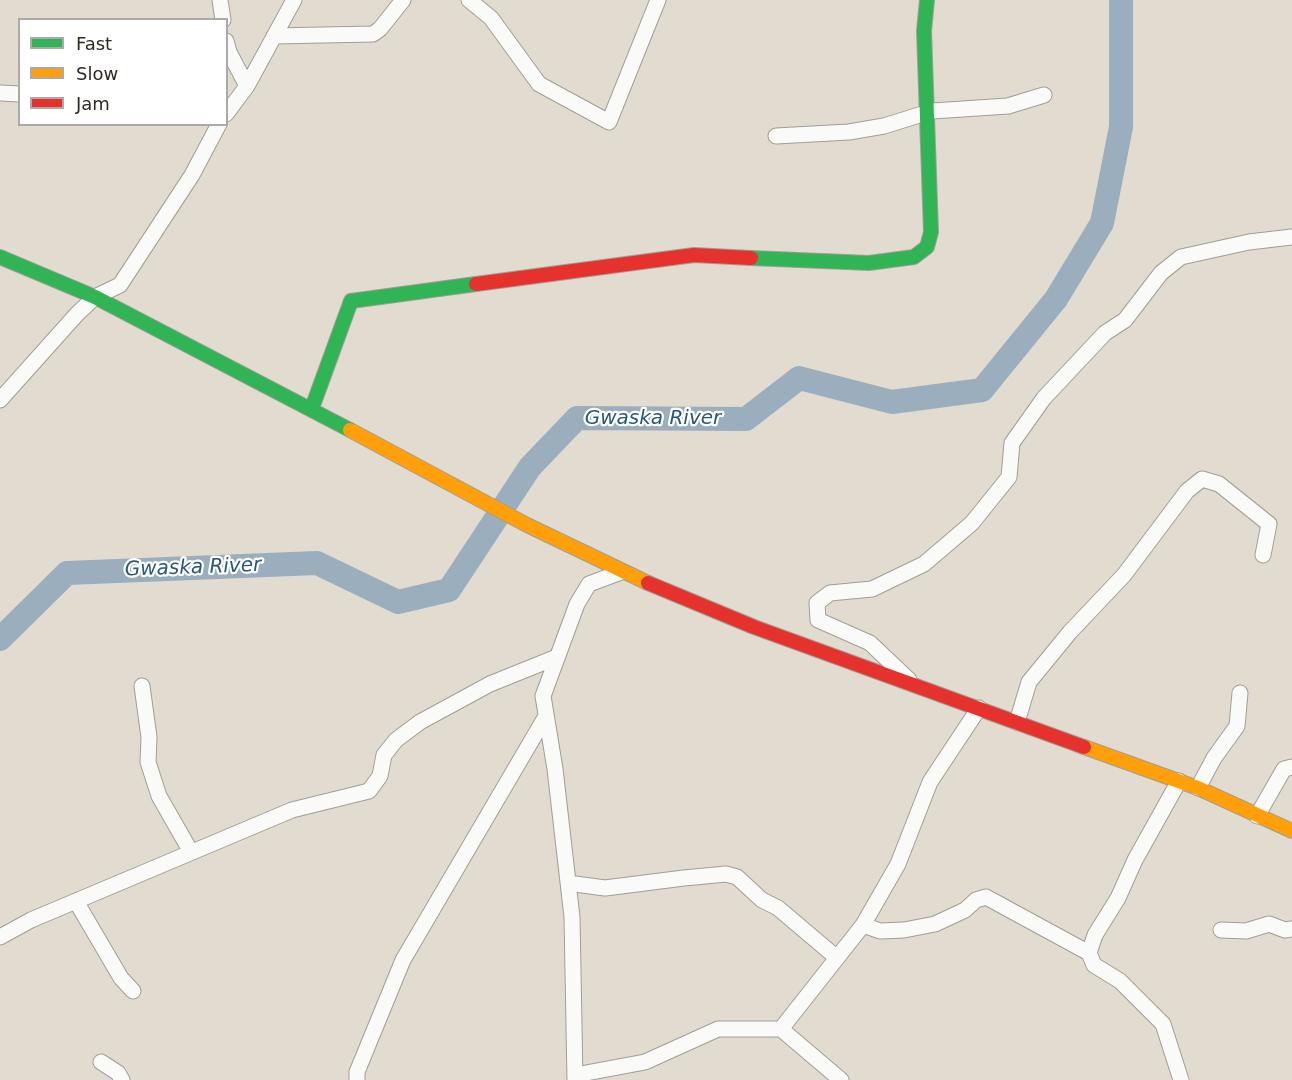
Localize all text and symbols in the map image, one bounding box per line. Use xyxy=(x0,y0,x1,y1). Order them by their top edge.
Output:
legend xyxy=(18,18,228,126)
text: Fast xyxy=(76,33,112,54)
text: Slow xyxy=(76,63,118,84)
text: Jam xyxy=(76,93,110,114)
water label: Gwaska River xyxy=(585,407,721,431)
water label: Gwaska River xyxy=(124,554,262,582)

